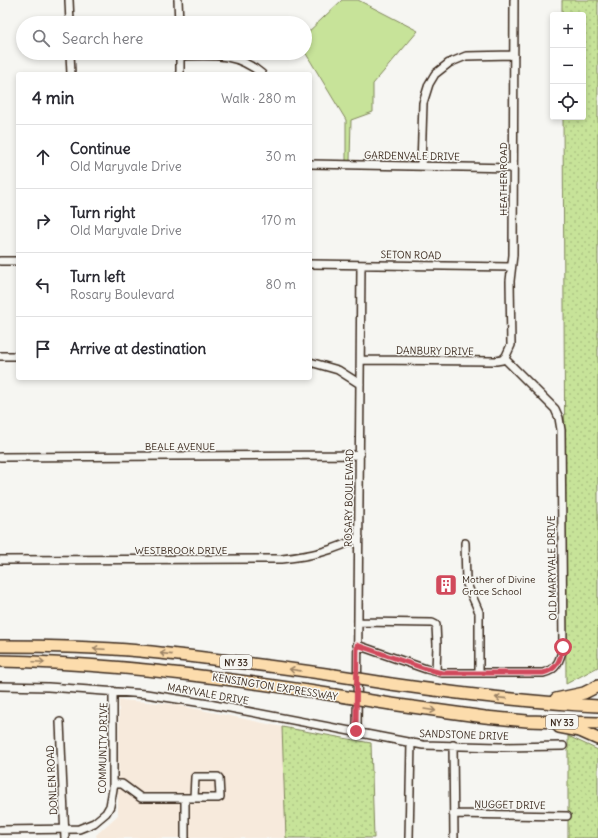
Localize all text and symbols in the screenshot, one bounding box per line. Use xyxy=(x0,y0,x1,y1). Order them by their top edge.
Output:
map controls xyxy=(550,12,586,120)
button: + xyxy=(550,12,586,48)
search box xyxy=(16,16,312,60)
icon: search xyxy=(30,27,52,49)
text: Search here xyxy=(62,29,143,48)
button: − xyxy=(550,48,586,84)
button: locate xyxy=(550,84,586,120)
text: 4 min xyxy=(32,87,74,109)
text: Walk · 280 m xyxy=(221,90,296,107)
text: Continue xyxy=(70,139,131,158)
street label: HEATHER ROAD xyxy=(497,142,510,216)
icon: ahead xyxy=(32,146,54,168)
text: 30 m xyxy=(266,148,296,165)
street label: GARDENVALE DRIVE xyxy=(364,149,460,163)
text: Old Maryvale Drive xyxy=(70,158,182,175)
text: Turn right xyxy=(70,203,135,222)
icon: right xyxy=(32,210,54,232)
text: 170 m xyxy=(261,212,296,229)
text: Old Maryvale Drive xyxy=(70,222,182,239)
street label: SETON ROAD xyxy=(380,248,442,262)
text: Turn left xyxy=(70,267,125,286)
icon: left xyxy=(32,274,54,296)
text: 80 m xyxy=(265,276,296,293)
text: Rosary Boulevard xyxy=(70,286,174,303)
icon: arrive xyxy=(32,338,54,360)
text: Arrive at destination xyxy=(70,339,206,358)
street label: DANBURY DRIVE xyxy=(396,344,474,358)
street label: BEALE AVENUE xyxy=(145,440,215,453)
street label: ROSARY BOULEVARD xyxy=(342,449,356,547)
street label: OLD MARYVALE DRIVE xyxy=(545,515,559,621)
street label: WESTBROOK DRIVE xyxy=(135,544,227,557)
building icon: Mother of Divine Grace School xyxy=(433,572,459,598)
place label: Mother of Divine Grace School xyxy=(462,573,535,598)
route start xyxy=(554,638,572,656)
one-way arrow xyxy=(93,645,106,653)
one-way arrow xyxy=(160,650,173,658)
road number: NY 33 xyxy=(220,655,252,669)
one-way arrow xyxy=(32,658,45,665)
one-way arrow xyxy=(289,666,302,674)
street label: KENSINGTON EXPRESSWAY xyxy=(211,671,339,703)
street label: MARYVALE DRIVE xyxy=(166,680,250,708)
one-way arrow xyxy=(495,694,508,702)
street label: COMMUNITY DRIVE xyxy=(96,702,110,794)
one-way arrow xyxy=(423,706,436,714)
road number: NY 33 xyxy=(546,715,578,729)
route end xyxy=(347,722,365,740)
street label: SANDSTONE DRIVE xyxy=(419,727,509,743)
street label: DONLEN ROAD xyxy=(44,745,60,815)
street label: NUGGET DRIVE xyxy=(474,798,546,812)

